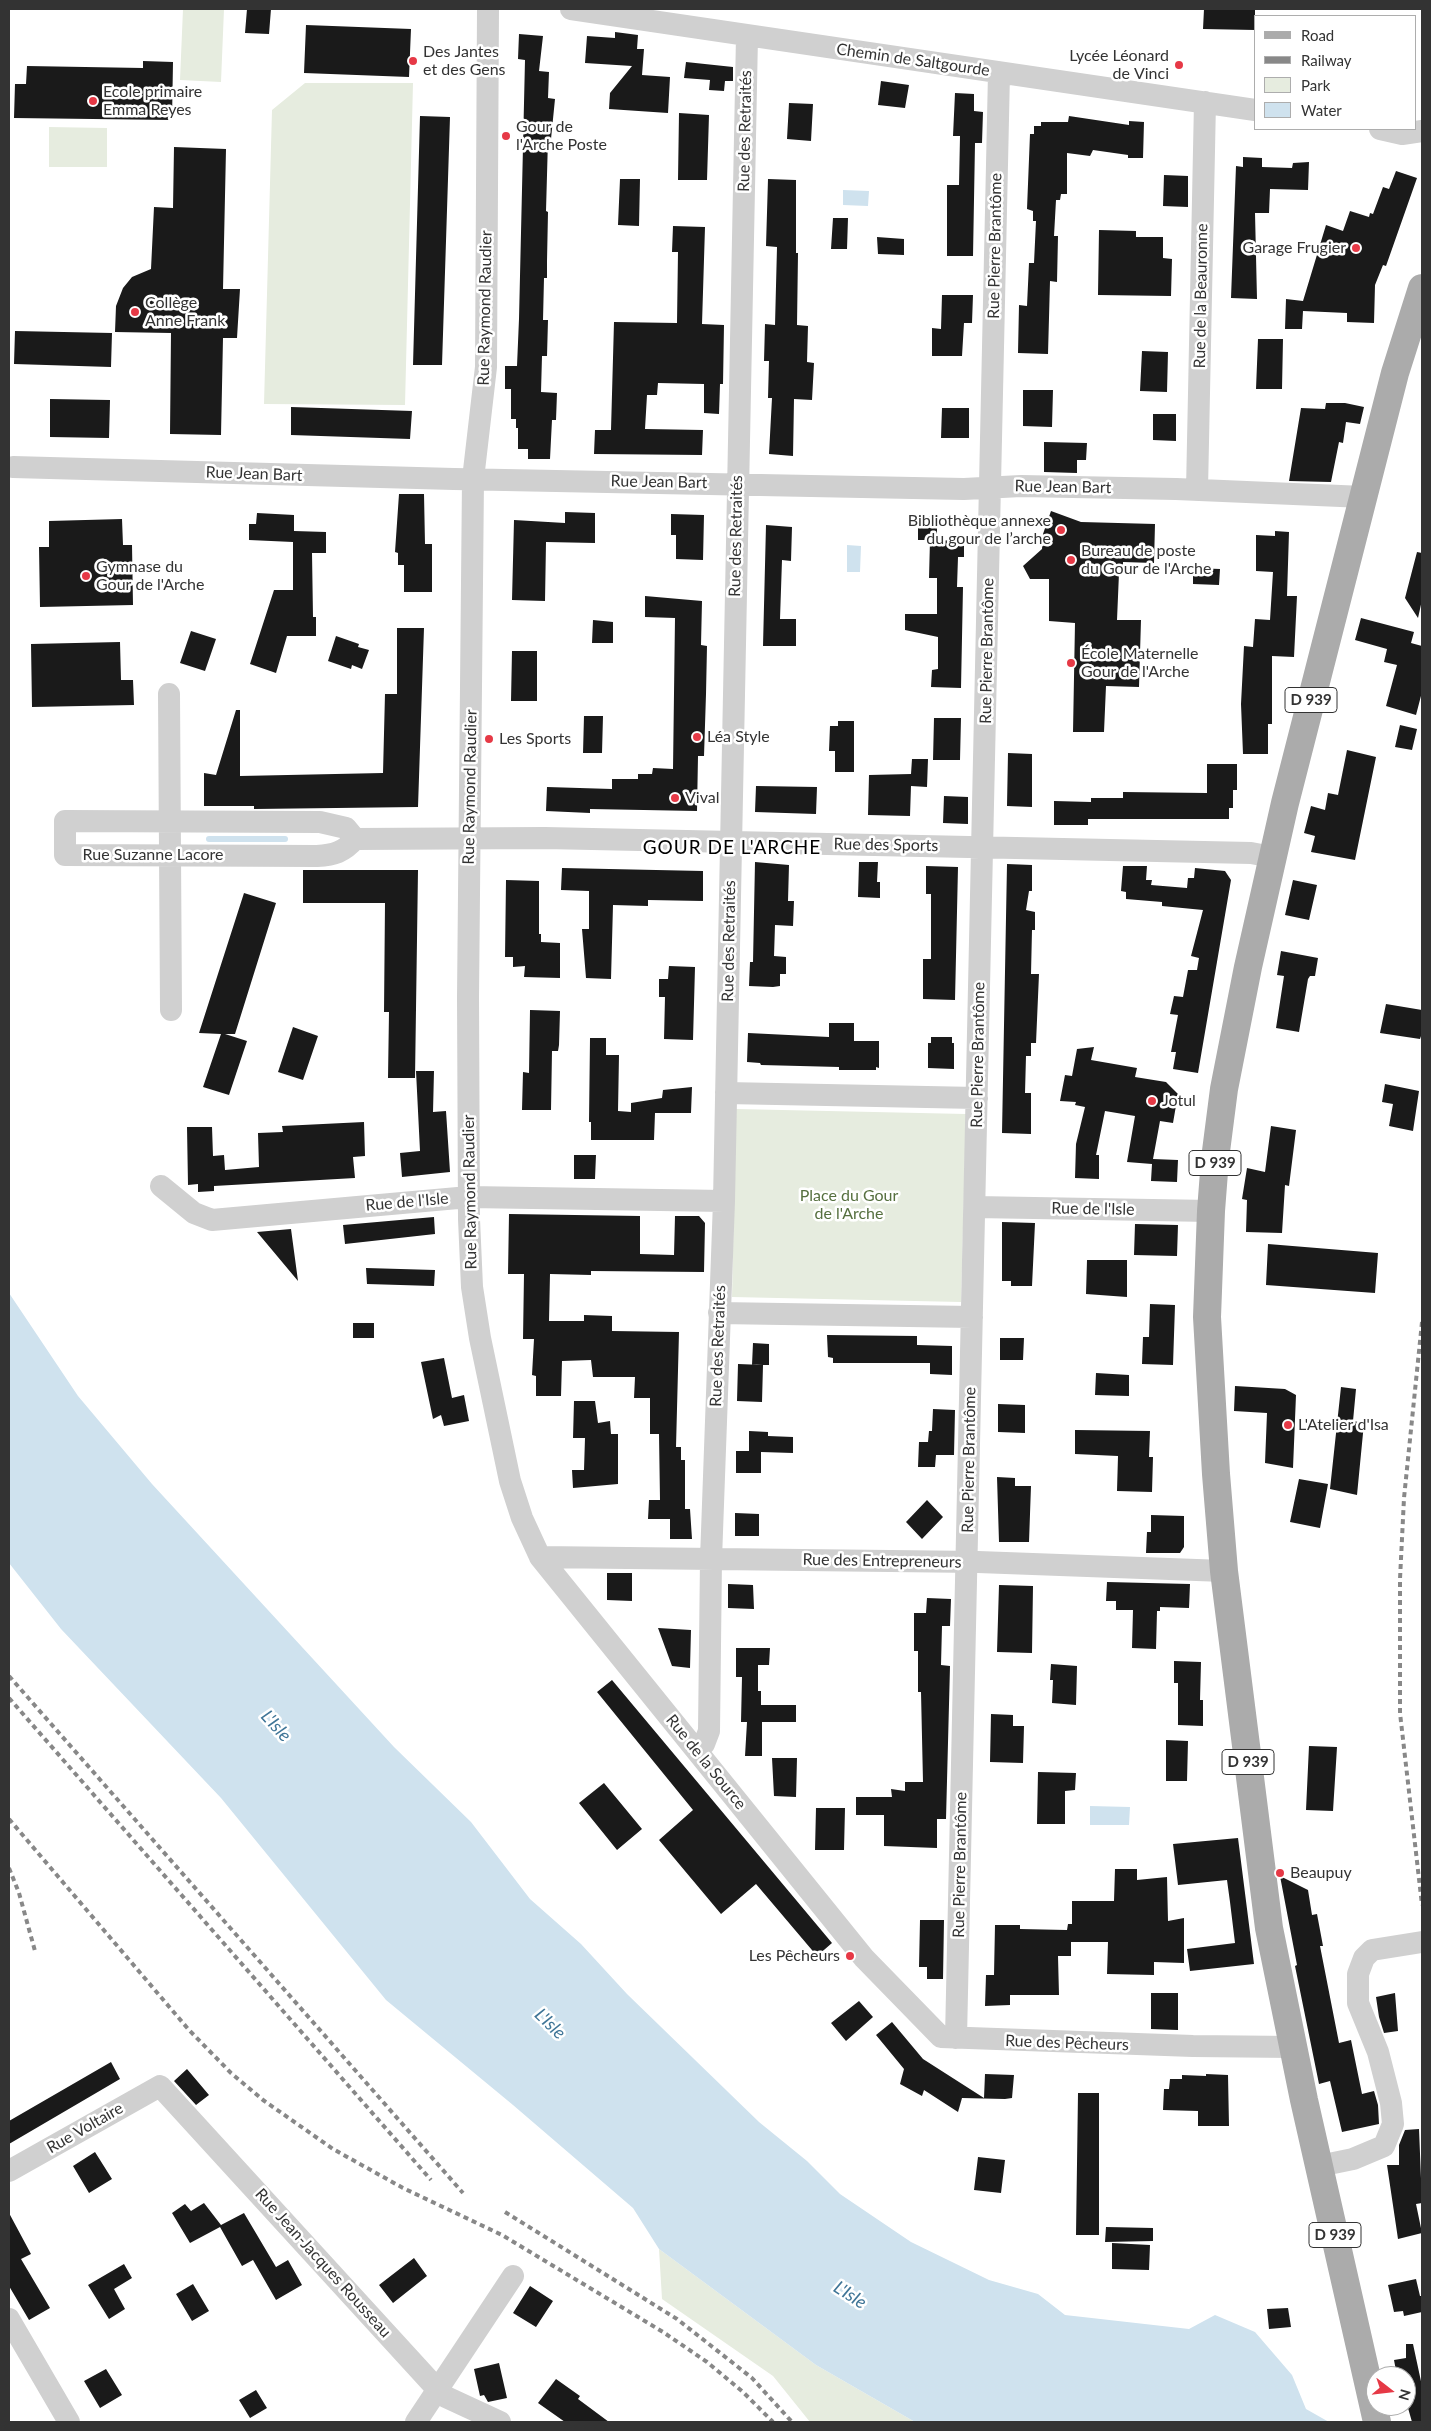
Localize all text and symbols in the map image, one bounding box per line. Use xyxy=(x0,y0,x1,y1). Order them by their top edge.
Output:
legend xyxy=(1254,15,1416,130)
text: Road xyxy=(1301,26,1334,44)
street label: Chemin de Saltgourde xyxy=(835,40,991,80)
place label: Des Jantes et des Gens xyxy=(423,42,506,80)
place label: Lycée Léonard de Vinci xyxy=(1069,46,1169,84)
text: Railway xyxy=(1301,51,1352,69)
marker: Des Jantes et des Gens xyxy=(407,55,419,67)
marker: Lycée Léonard de Vinci xyxy=(1173,59,1185,71)
street label: Rue des Retraités xyxy=(734,70,756,192)
text: Park xyxy=(1301,76,1330,94)
place label: Ecole primaire Emma Reyes xyxy=(103,82,202,120)
marker: Ecole primaire Emma Reyes xyxy=(87,95,99,107)
text: Water xyxy=(1301,101,1342,119)
place label: Gour de l'Arche Poste xyxy=(516,117,607,155)
marker: Gour de l'Arche Poste xyxy=(500,130,512,142)
street label: Rue Pierre Brantôme xyxy=(984,173,1006,319)
street label: Rue de la Beauronne xyxy=(1190,223,1212,369)
street label: Rue Raymond Raudier xyxy=(474,230,496,386)
place label: Garage Frugier xyxy=(1242,238,1346,258)
marker: Garage Frugier xyxy=(1350,242,1362,254)
place label: Collège Anne Frank xyxy=(145,293,225,331)
marker: Collège Anne Frank xyxy=(129,306,141,318)
street label: Rue Jean Bart xyxy=(205,463,303,485)
street label: Rue Jean Bart xyxy=(610,472,708,492)
street label: Rue des Retraités xyxy=(725,475,747,597)
street label: Rue Jean Bart xyxy=(1014,477,1112,497)
place label: Bibliothèque annexe du gour de l’arche xyxy=(908,511,1051,549)
marker: Bibliothèque annexe du gour de l’arche xyxy=(1055,524,1067,536)
place label: Bureau de poste du Gour de l'Arche xyxy=(1081,541,1211,579)
marker: Bureau de poste du Gour de l'Arche xyxy=(1065,554,1077,566)
place label: Gymnase du Gour de l'Arche xyxy=(96,557,204,595)
marker: Gymnase du Gour de l'Arche xyxy=(80,570,92,582)
street label: Rue Pierre Brantôme xyxy=(976,578,998,724)
place label: École Maternelle Gour de l'Arche xyxy=(1081,644,1199,682)
marker: École Maternelle Gour de l'Arche xyxy=(1065,657,1077,669)
road number: D 939 xyxy=(1285,688,1337,712)
street label: Rue Raymond Raudier xyxy=(459,709,481,865)
place label: Léa Style xyxy=(707,727,770,747)
place label: Les Sports xyxy=(499,729,571,749)
marker: Léa Style xyxy=(691,731,703,743)
marker: Les Sports xyxy=(483,733,495,745)
place label: Vival xyxy=(685,788,719,808)
marker: Vival xyxy=(669,792,681,804)
street label: Rue des Sports xyxy=(834,834,938,856)
district label: GOUR DE L'ARCHE xyxy=(641,837,823,859)
street label: Rue Suzanne Lacore xyxy=(83,845,223,865)
street label: Rue des Retraités xyxy=(718,880,740,1002)
street label: Rue Pierre Brantôme xyxy=(967,982,989,1128)
place label: Jotul xyxy=(1162,1091,1196,1111)
marker: Jotul xyxy=(1146,1095,1158,1107)
street label: Rue Raymond Raudier xyxy=(459,1114,481,1270)
road number: D 939 xyxy=(1189,1150,1241,1176)
park label: Place du Gour de l'Arche xyxy=(800,1186,898,1224)
street label: Rue de l'Isle xyxy=(365,1189,449,1215)
street label: Rue de l'Isle xyxy=(1051,1199,1135,1219)
street label: Rue des Retraités xyxy=(706,1285,730,1407)
street label: Rue Pierre Brantôme xyxy=(958,1387,980,1533)
place label: L'Atelier d'Isa xyxy=(1298,1415,1389,1435)
marker: L'Atelier d'Isa xyxy=(1282,1419,1294,1431)
street label: Rue des Entrepreneurs xyxy=(802,1550,962,1572)
water label: L'Isle xyxy=(256,1706,296,1746)
street label: Rue de la Source xyxy=(662,1711,750,1813)
road number: D 939 xyxy=(1222,1750,1274,1774)
street label: Rue Pierre Brantôme xyxy=(949,1792,971,1938)
place label: Beaupuy xyxy=(1290,1863,1352,1883)
marker: Beaupuy xyxy=(1274,1867,1286,1879)
place label: Les Pêcheurs xyxy=(749,1946,840,1966)
marker: Les Pêcheurs xyxy=(844,1950,856,1962)
water label: L'Isle xyxy=(530,2004,570,2044)
street label: Rue des Pêcheurs xyxy=(1005,2031,1129,2055)
street label: Rue Voltaire xyxy=(43,2098,127,2158)
street label: Rue Jean-Jacques Rousseau xyxy=(251,2185,395,2341)
road number: D 939 xyxy=(1309,2222,1361,2248)
water label: L'Isle xyxy=(830,2276,870,2314)
north arrow xyxy=(1366,2366,1416,2416)
text: N xyxy=(1395,2387,1415,2403)

